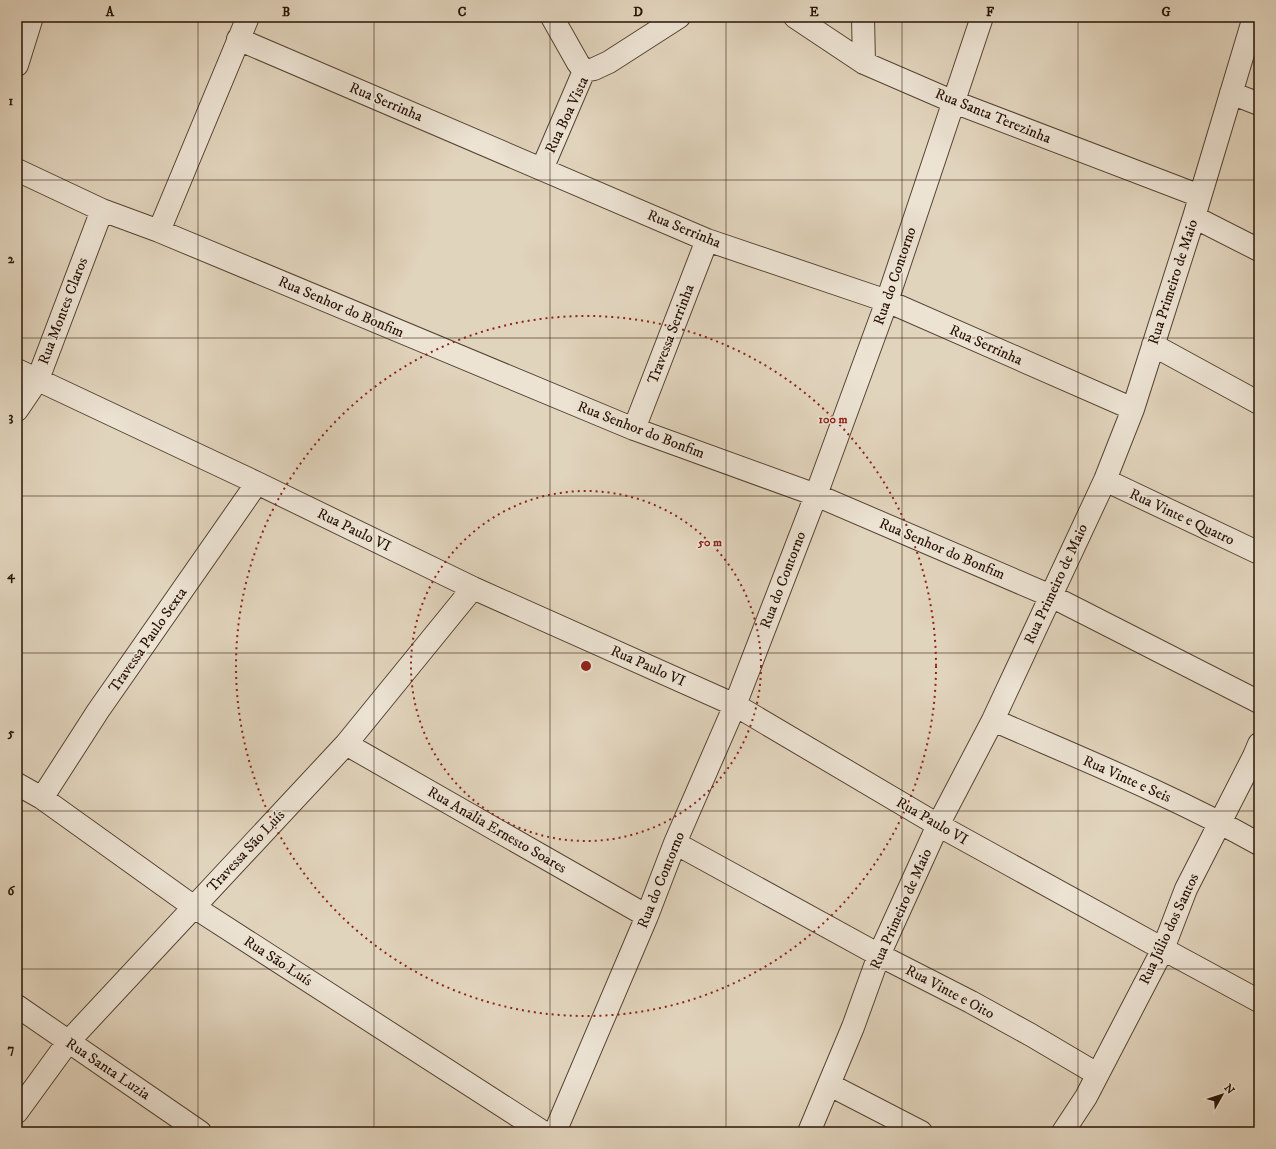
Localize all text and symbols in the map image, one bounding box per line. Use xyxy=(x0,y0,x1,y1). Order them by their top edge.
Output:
text: A xyxy=(105,4,115,20)
text: B xyxy=(282,4,290,20)
text: C xyxy=(458,4,467,20)
text: D xyxy=(633,4,643,20)
text: E xyxy=(809,4,819,20)
text: F xyxy=(986,4,995,20)
text: G xyxy=(1161,4,1171,20)
street label: Rua Boa Vista xyxy=(541,73,593,156)
street label: Rua Serrinha xyxy=(346,78,426,126)
street label: Rua Santa Terezinha xyxy=(932,84,1054,148)
text: 1 xyxy=(9,93,14,109)
street label: Rua Serrinha xyxy=(644,206,724,253)
street label: Rua Primeiro de Maio xyxy=(1144,217,1202,347)
street label: Rua do Contorno xyxy=(869,224,921,328)
text: 2 xyxy=(8,251,15,267)
street label: Rua Montes Claros xyxy=(34,255,92,367)
street label: Rua Senhor do Bonfim xyxy=(275,272,407,342)
street label: Travessa Serrinha xyxy=(643,281,699,387)
street label: Rua Serrinha xyxy=(947,320,1026,370)
street label: Rua Senhor do Bonfim xyxy=(575,397,707,463)
text: 3 xyxy=(9,409,14,425)
text: 100 m xyxy=(819,412,847,427)
street label: Rua Vinte e Quatro xyxy=(1126,484,1238,550)
street label: Rua Paulo VI xyxy=(314,504,394,556)
street label: Rua Senhor do Bonfim xyxy=(876,514,1008,584)
street label: Rua Primeiro de Maio xyxy=(1020,521,1092,647)
street label: Rua do Contorno xyxy=(756,529,810,631)
text: 50 m xyxy=(697,535,722,550)
text: 4 xyxy=(6,567,15,584)
street label: Travessa Paulo Sexta xyxy=(105,583,192,696)
street label: Rua Paulo VI xyxy=(608,641,688,691)
centre of rings xyxy=(579,659,593,673)
text: 5 xyxy=(7,725,15,741)
street label: Rua Vinte e Seis xyxy=(1080,751,1174,807)
street label: Rua Analia Ernesto Soares xyxy=(424,782,570,878)
street label: Rua Paulo VI xyxy=(893,793,971,849)
street label: Travessa São Luís xyxy=(203,806,289,896)
street label: Rua do Contorno xyxy=(633,829,689,931)
street label: Rua Primeiro de Maio xyxy=(866,846,936,972)
street label: Rua Júlio dos Santos xyxy=(1135,870,1203,988)
text: 6 xyxy=(8,883,16,899)
street label: Rua São Luís xyxy=(240,932,316,990)
street label: Rua Vinte e Oito xyxy=(902,961,998,1023)
street label: Rua Santa Luzia xyxy=(62,1034,154,1105)
text: 7 xyxy=(8,1041,15,1057)
north arrow xyxy=(1202,1075,1242,1115)
text: N xyxy=(1221,1081,1237,1097)

